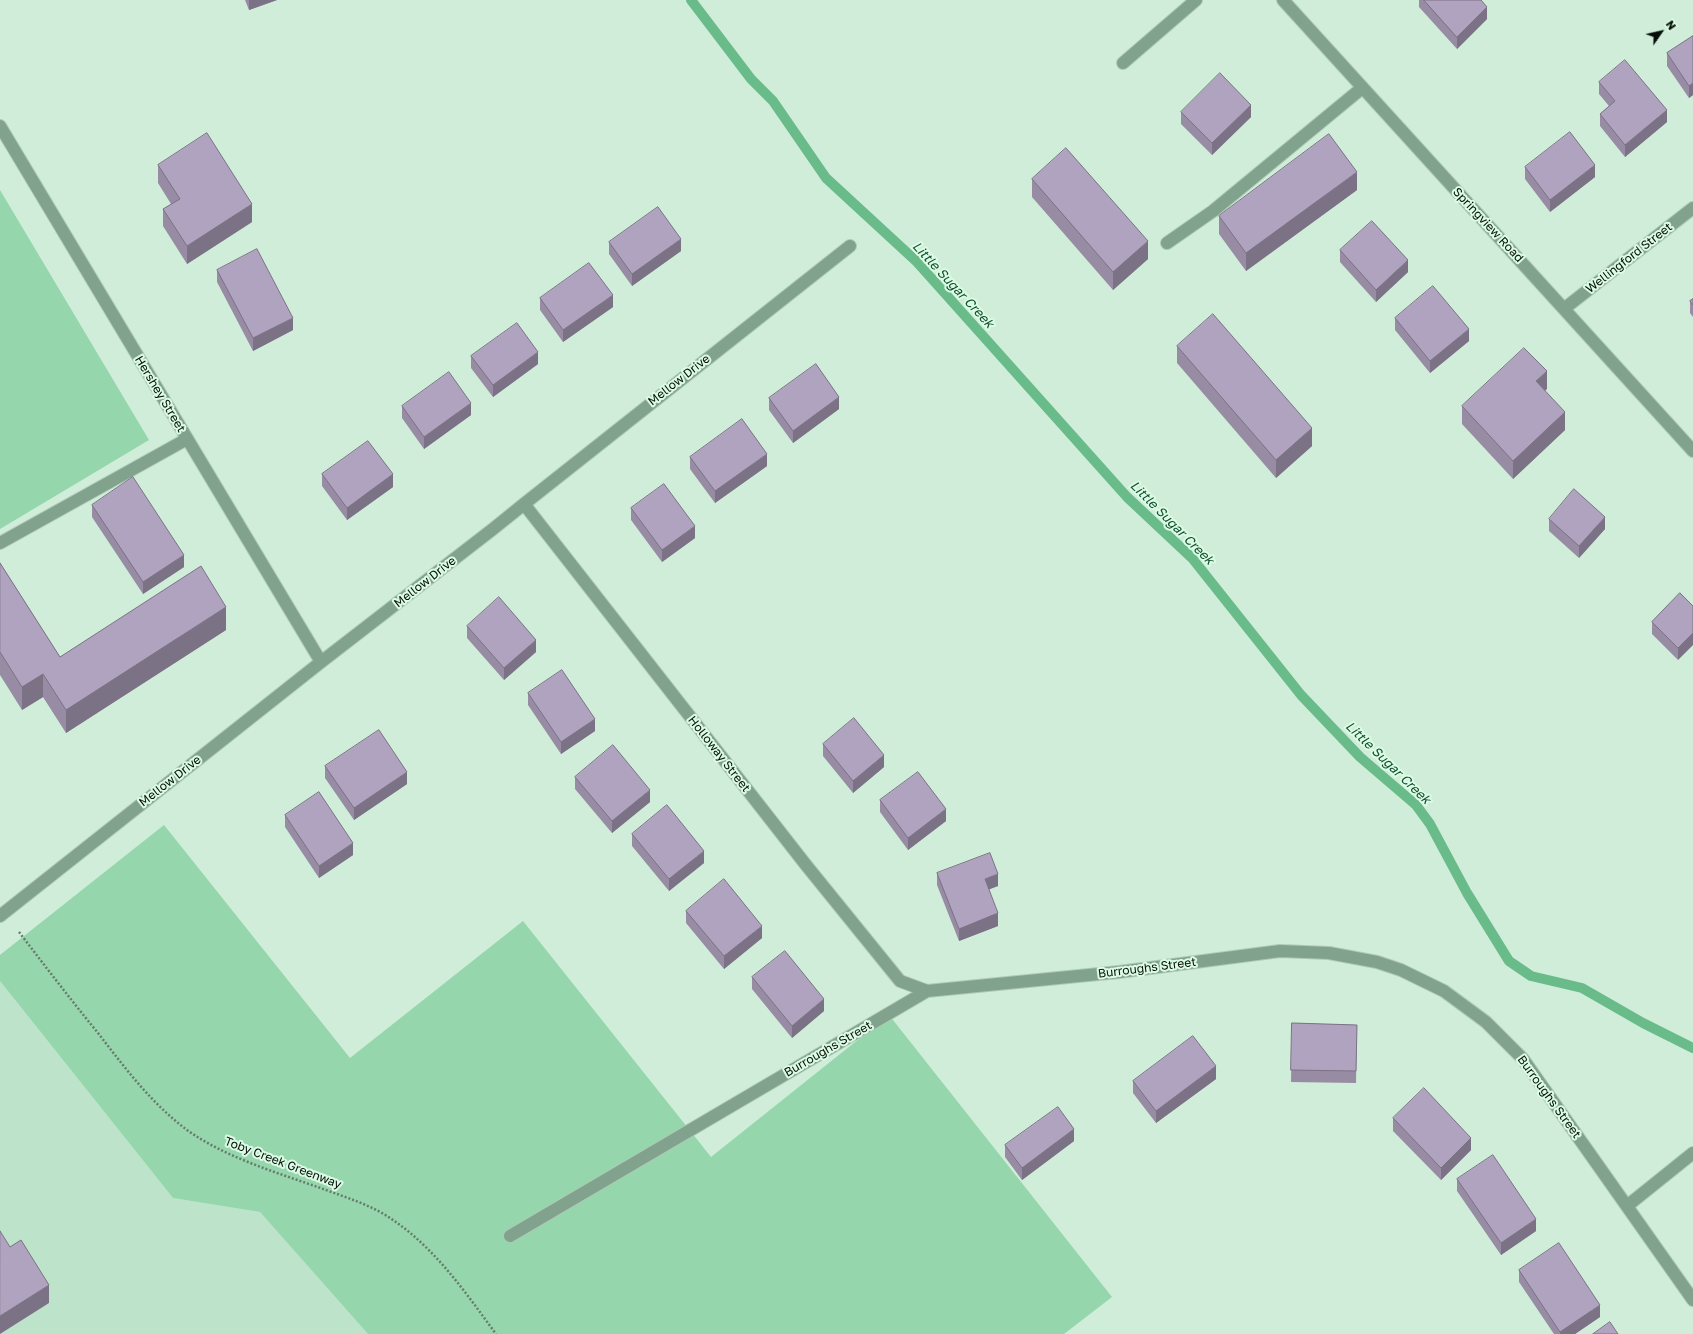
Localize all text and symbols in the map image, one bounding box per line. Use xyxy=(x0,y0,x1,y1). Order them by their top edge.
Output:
north arrow xyxy=(1641,12,1681,52)
text: N xyxy=(1664,18,1679,32)
street label: Springview Road xyxy=(1450,185,1526,265)
street label: Wellingford Street xyxy=(1583,220,1675,296)
water label: Little Sugar Creek xyxy=(909,239,997,331)
street label: Mellow Drive xyxy=(645,351,713,409)
street label: Hershey Street xyxy=(132,353,188,435)
water label: Little Sugar Creek xyxy=(1127,478,1217,568)
street label: Mellow Drive xyxy=(391,553,459,611)
street label: Holloway Street xyxy=(685,713,753,795)
water label: Little Sugar Creek xyxy=(1342,718,1434,808)
street label: Mellow Drive xyxy=(136,752,204,810)
street label: Burroughs Street xyxy=(1097,955,1197,981)
street label: Burroughs Street xyxy=(782,1018,874,1080)
street label: Burroughs Street xyxy=(1514,1053,1584,1141)
street label: Toby Creek Greenway xyxy=(223,1134,343,1192)

